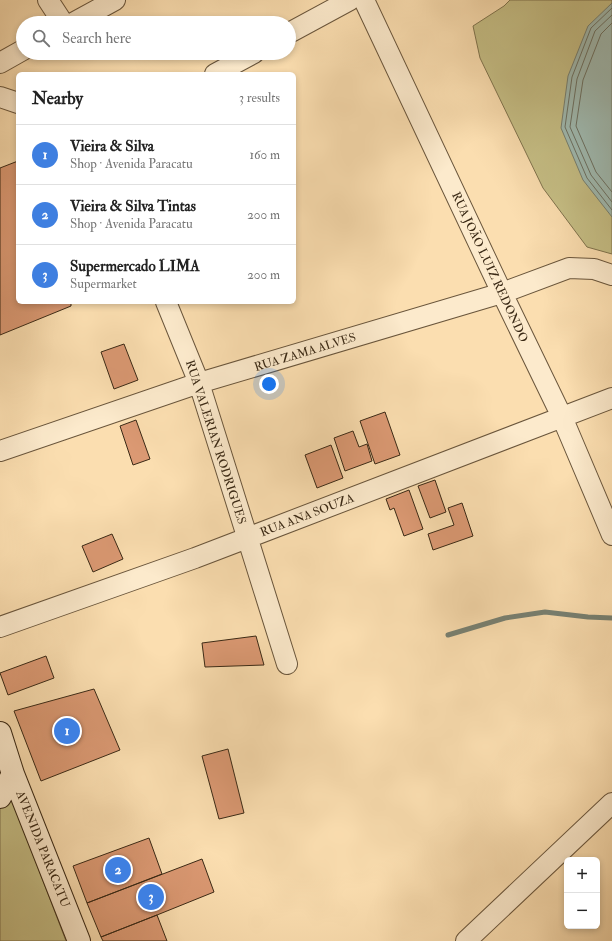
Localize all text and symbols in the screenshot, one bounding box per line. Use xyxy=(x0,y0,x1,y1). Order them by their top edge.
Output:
search box xyxy=(16,16,296,60)
icon: search xyxy=(30,27,52,49)
text: Search here xyxy=(62,29,131,48)
text: Nearby xyxy=(32,88,83,109)
text: 3 results xyxy=(239,90,280,106)
text: Vieira & Silva xyxy=(70,137,154,156)
text: 1 xyxy=(43,147,47,163)
text: 160 m xyxy=(249,147,280,163)
text: Shop · Avenida Paracatu xyxy=(70,156,193,172)
street label: RUA JOÃO LUIZ REDONDO xyxy=(448,190,531,345)
text: Vieira & Silva Tintas xyxy=(70,197,196,216)
text: 2 xyxy=(42,207,48,223)
text: 200 m xyxy=(247,207,280,223)
text: Shop · Avenida Paracatu xyxy=(70,216,193,232)
text: Supermercado LIMA xyxy=(70,257,200,276)
text: 3 xyxy=(43,267,48,283)
text: 200 m xyxy=(247,267,280,283)
text: Supermarket xyxy=(70,276,137,292)
street label: RUA ZAMA ALVES xyxy=(252,330,358,375)
street label: RUA VALERIAN RODRIGUES xyxy=(182,358,249,526)
your location xyxy=(259,374,279,394)
street label: RUA ANA SOUZA xyxy=(258,491,357,540)
pin: 1 xyxy=(54,716,80,746)
street label: AVENIDA PARACATU xyxy=(12,788,73,910)
pin: 2 xyxy=(105,855,131,885)
map controls xyxy=(564,857,600,929)
button: + xyxy=(564,857,600,893)
pin: 3 xyxy=(138,882,164,912)
button: − xyxy=(564,893,600,929)

